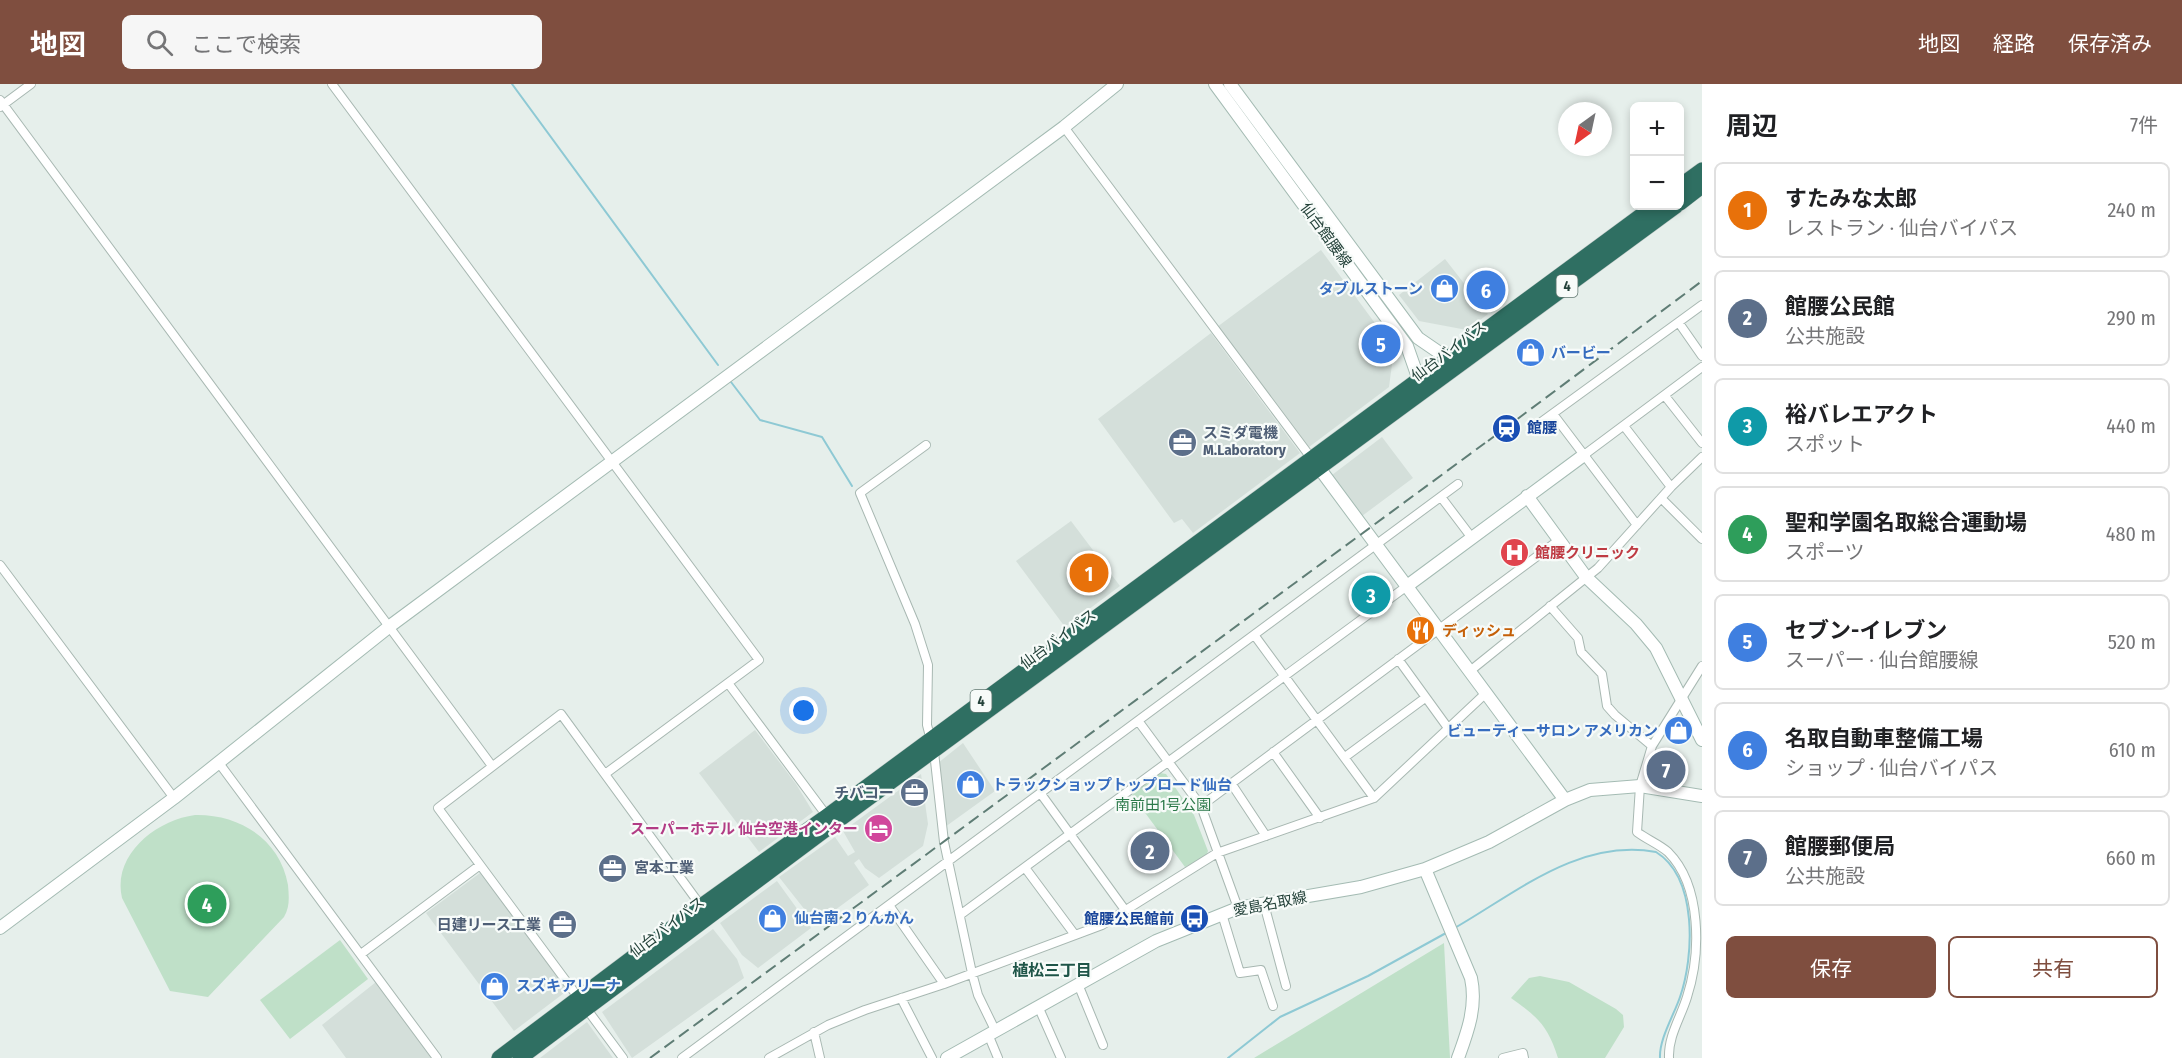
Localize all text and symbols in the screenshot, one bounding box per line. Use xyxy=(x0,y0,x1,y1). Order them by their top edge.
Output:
search box xyxy=(122,15,542,69)
icon: search xyxy=(143,26,176,59)
text: 地図 xyxy=(30,28,86,61)
text: ここで検索 xyxy=(191,31,301,58)
text: 地図 xyxy=(1918,31,1960,57)
text: 経路 xyxy=(1993,31,2035,57)
text: 保存済み xyxy=(2068,31,2152,57)
north arrow xyxy=(1558,102,1612,156)
map controls xyxy=(1630,102,1684,210)
button: + xyxy=(1630,102,1684,156)
text: 周辺 xyxy=(1726,111,1778,142)
text: 7件 xyxy=(2130,113,2158,137)
button: − xyxy=(1630,156,1684,210)
text: すたみな太郎 xyxy=(1785,185,1917,212)
text: 1 xyxy=(1743,198,1752,222)
text: 240 m xyxy=(2107,198,2156,222)
street label: 仙台館腰線 xyxy=(1297,199,1355,271)
text: レストラン · 仙台バイパス xyxy=(1785,216,2018,240)
pin: 6 xyxy=(1466,268,1506,312)
shop icon: タブルストーン xyxy=(1428,273,1460,305)
road number: 4 xyxy=(1556,275,1578,297)
place label: タブルストーン xyxy=(1319,280,1423,298)
text: 館腰公民館 xyxy=(1785,293,1895,320)
text: 2 xyxy=(1743,306,1752,330)
text: 290 m xyxy=(2107,306,2156,330)
street label: 仙台バイパス xyxy=(1408,317,1490,385)
pin: 5 xyxy=(1362,322,1400,366)
text: 公共施設 xyxy=(1785,324,1865,348)
shop icon: バービー xyxy=(1514,337,1546,369)
place label: バービー xyxy=(1551,344,1611,362)
text: 裕バレエアクト xyxy=(1785,401,1938,428)
station icon: 館腰 xyxy=(1490,412,1522,444)
text: 3 xyxy=(1743,414,1752,438)
text: 440 m xyxy=(2106,414,2156,438)
place label: 館腰 xyxy=(1527,419,1557,437)
place label: スミダ電機 M.Laboratory xyxy=(1203,424,1287,459)
office icon: スミダ電機 M.Laboratory xyxy=(1166,426,1198,458)
text: スポット xyxy=(1785,432,1865,456)
text: 聖和学園名取総合運動場 xyxy=(1785,509,2027,536)
text: 4 xyxy=(1742,522,1753,546)
text: 480 m xyxy=(2106,522,2156,546)
hospital icon: 館腰クリニック xyxy=(1498,537,1530,569)
text: スポーツ xyxy=(1785,540,1865,564)
place label: 館腰クリニック xyxy=(1535,544,1640,562)
pin: 1 xyxy=(1070,550,1108,596)
pin: 3 xyxy=(1352,572,1390,618)
street label: 仙台バイパス xyxy=(1016,605,1100,673)
restaurant icon: ディッシュ xyxy=(1405,615,1437,647)
text: セブン-イレブン xyxy=(1785,617,1947,644)
place label: ディッシュ xyxy=(1442,622,1516,640)
text: 5 xyxy=(1743,630,1752,654)
text: 520 m xyxy=(2108,630,2156,654)
text: スーパー · 仙台館腰線 xyxy=(1785,648,1978,672)
road number: 4 xyxy=(970,690,992,712)
your location xyxy=(789,696,818,725)
shop icon: ビューティーサロン アメリカン xyxy=(1663,715,1695,747)
place label: ビューティーサロン アメリカン xyxy=(1447,722,1658,740)
text: 名取自動車整備工場 xyxy=(1785,725,1983,752)
text: 6 xyxy=(1742,738,1753,762)
text: 610 m xyxy=(2109,738,2156,762)
pin: 7 xyxy=(1646,748,1686,792)
text: ショップ · 仙台バイパス xyxy=(1785,756,1998,780)
shop icon: トラックショップトップロード仙台 xyxy=(955,769,987,801)
place label: トラックショップトップロード仙台 xyxy=(992,776,1232,794)
office icon: チバコー xyxy=(899,777,931,809)
place label: チバコー xyxy=(834,784,894,802)
park label: 南前田1号公園 xyxy=(1115,796,1211,814)
hotel icon: スーパーホテル 仙台空港インター xyxy=(863,813,895,845)
place label: スーパーホテル 仙台空港インター xyxy=(630,820,858,838)
pin: 2 xyxy=(1130,828,1170,873)
text: 館腰郵便局 xyxy=(1785,833,1895,860)
text: 7 xyxy=(1743,846,1752,870)
text: 660 m xyxy=(2106,846,2156,870)
office icon: 宮本工業 xyxy=(597,852,629,884)
place label: 宮本工業 xyxy=(634,859,694,877)
text: 公共施設 xyxy=(1785,864,1865,888)
pin: 4 xyxy=(188,882,226,926)
street label: 愛島名取線 xyxy=(1231,888,1309,920)
street label: 仙台バイパス xyxy=(626,893,708,961)
shop icon: 仙台南２りんかん xyxy=(757,902,789,934)
bus stop icon: 館腰公民館前 xyxy=(1179,903,1211,935)
office icon: 日建リース工業 xyxy=(546,909,578,941)
place label: 仙台南２りんかん xyxy=(794,909,914,927)
place label: 館腰公民館前 xyxy=(1084,910,1174,928)
place label: 日建リース工業 xyxy=(437,916,541,934)
button: 保存 xyxy=(1726,936,1936,998)
button: 共有 xyxy=(1948,936,2158,998)
district label: 植松三丁目 xyxy=(1012,961,1092,980)
shop icon: スズキアリーナ xyxy=(479,970,511,1002)
place label: スズキアリーナ xyxy=(516,977,621,995)

